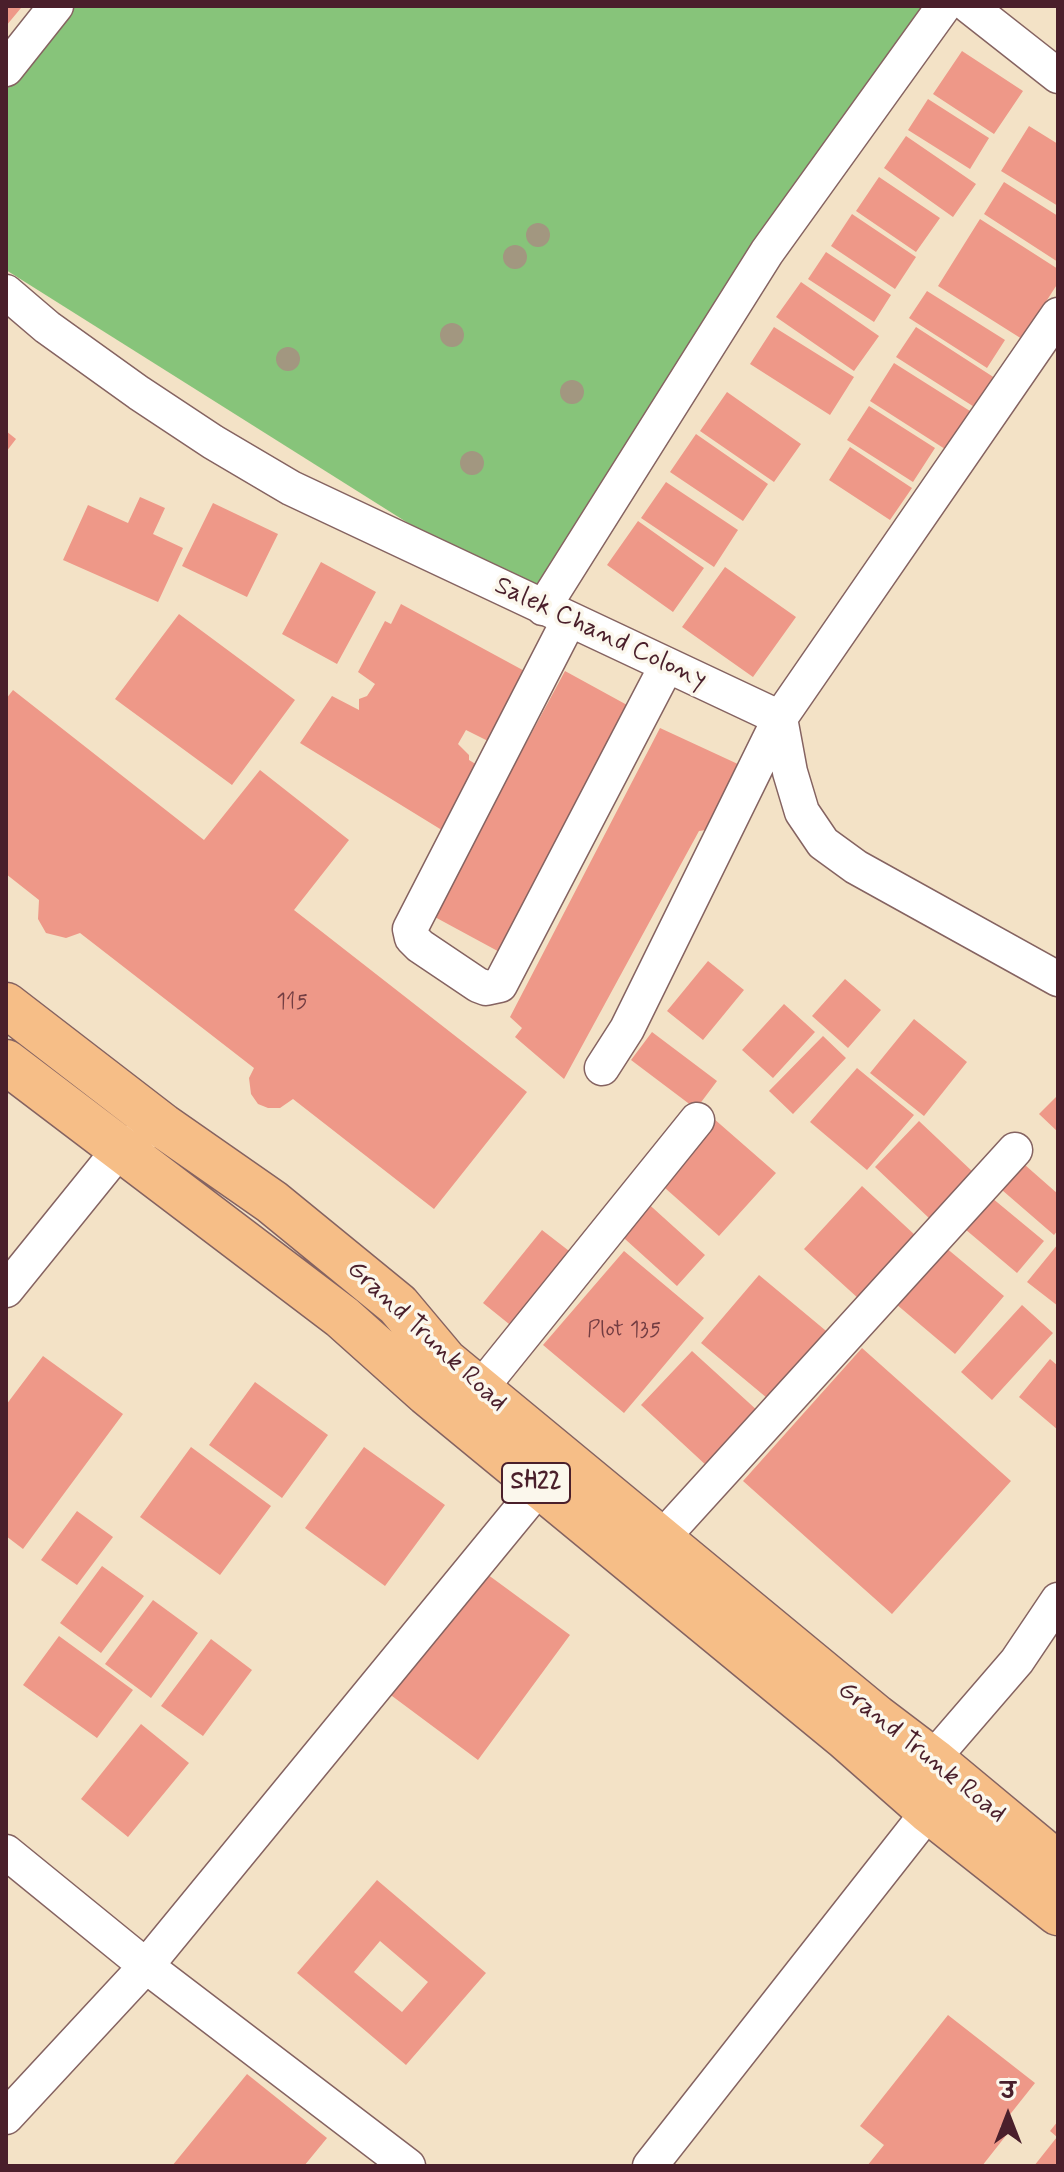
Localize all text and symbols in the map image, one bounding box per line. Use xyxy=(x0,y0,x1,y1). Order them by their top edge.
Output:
street label: Salek Chand Colony xyxy=(489,571,711,697)
house number: 115 xyxy=(276,990,308,1016)
street label: Grand Trunk Road xyxy=(339,1255,513,1419)
house number: Plot 135 xyxy=(587,1318,661,1344)
road number: SH22 xyxy=(502,1463,570,1503)
street label: Grand Trunk Road xyxy=(830,1675,1012,1831)
north arrow xyxy=(968,2076,1048,2156)
text: उ xyxy=(1001,2078,1015,2106)

